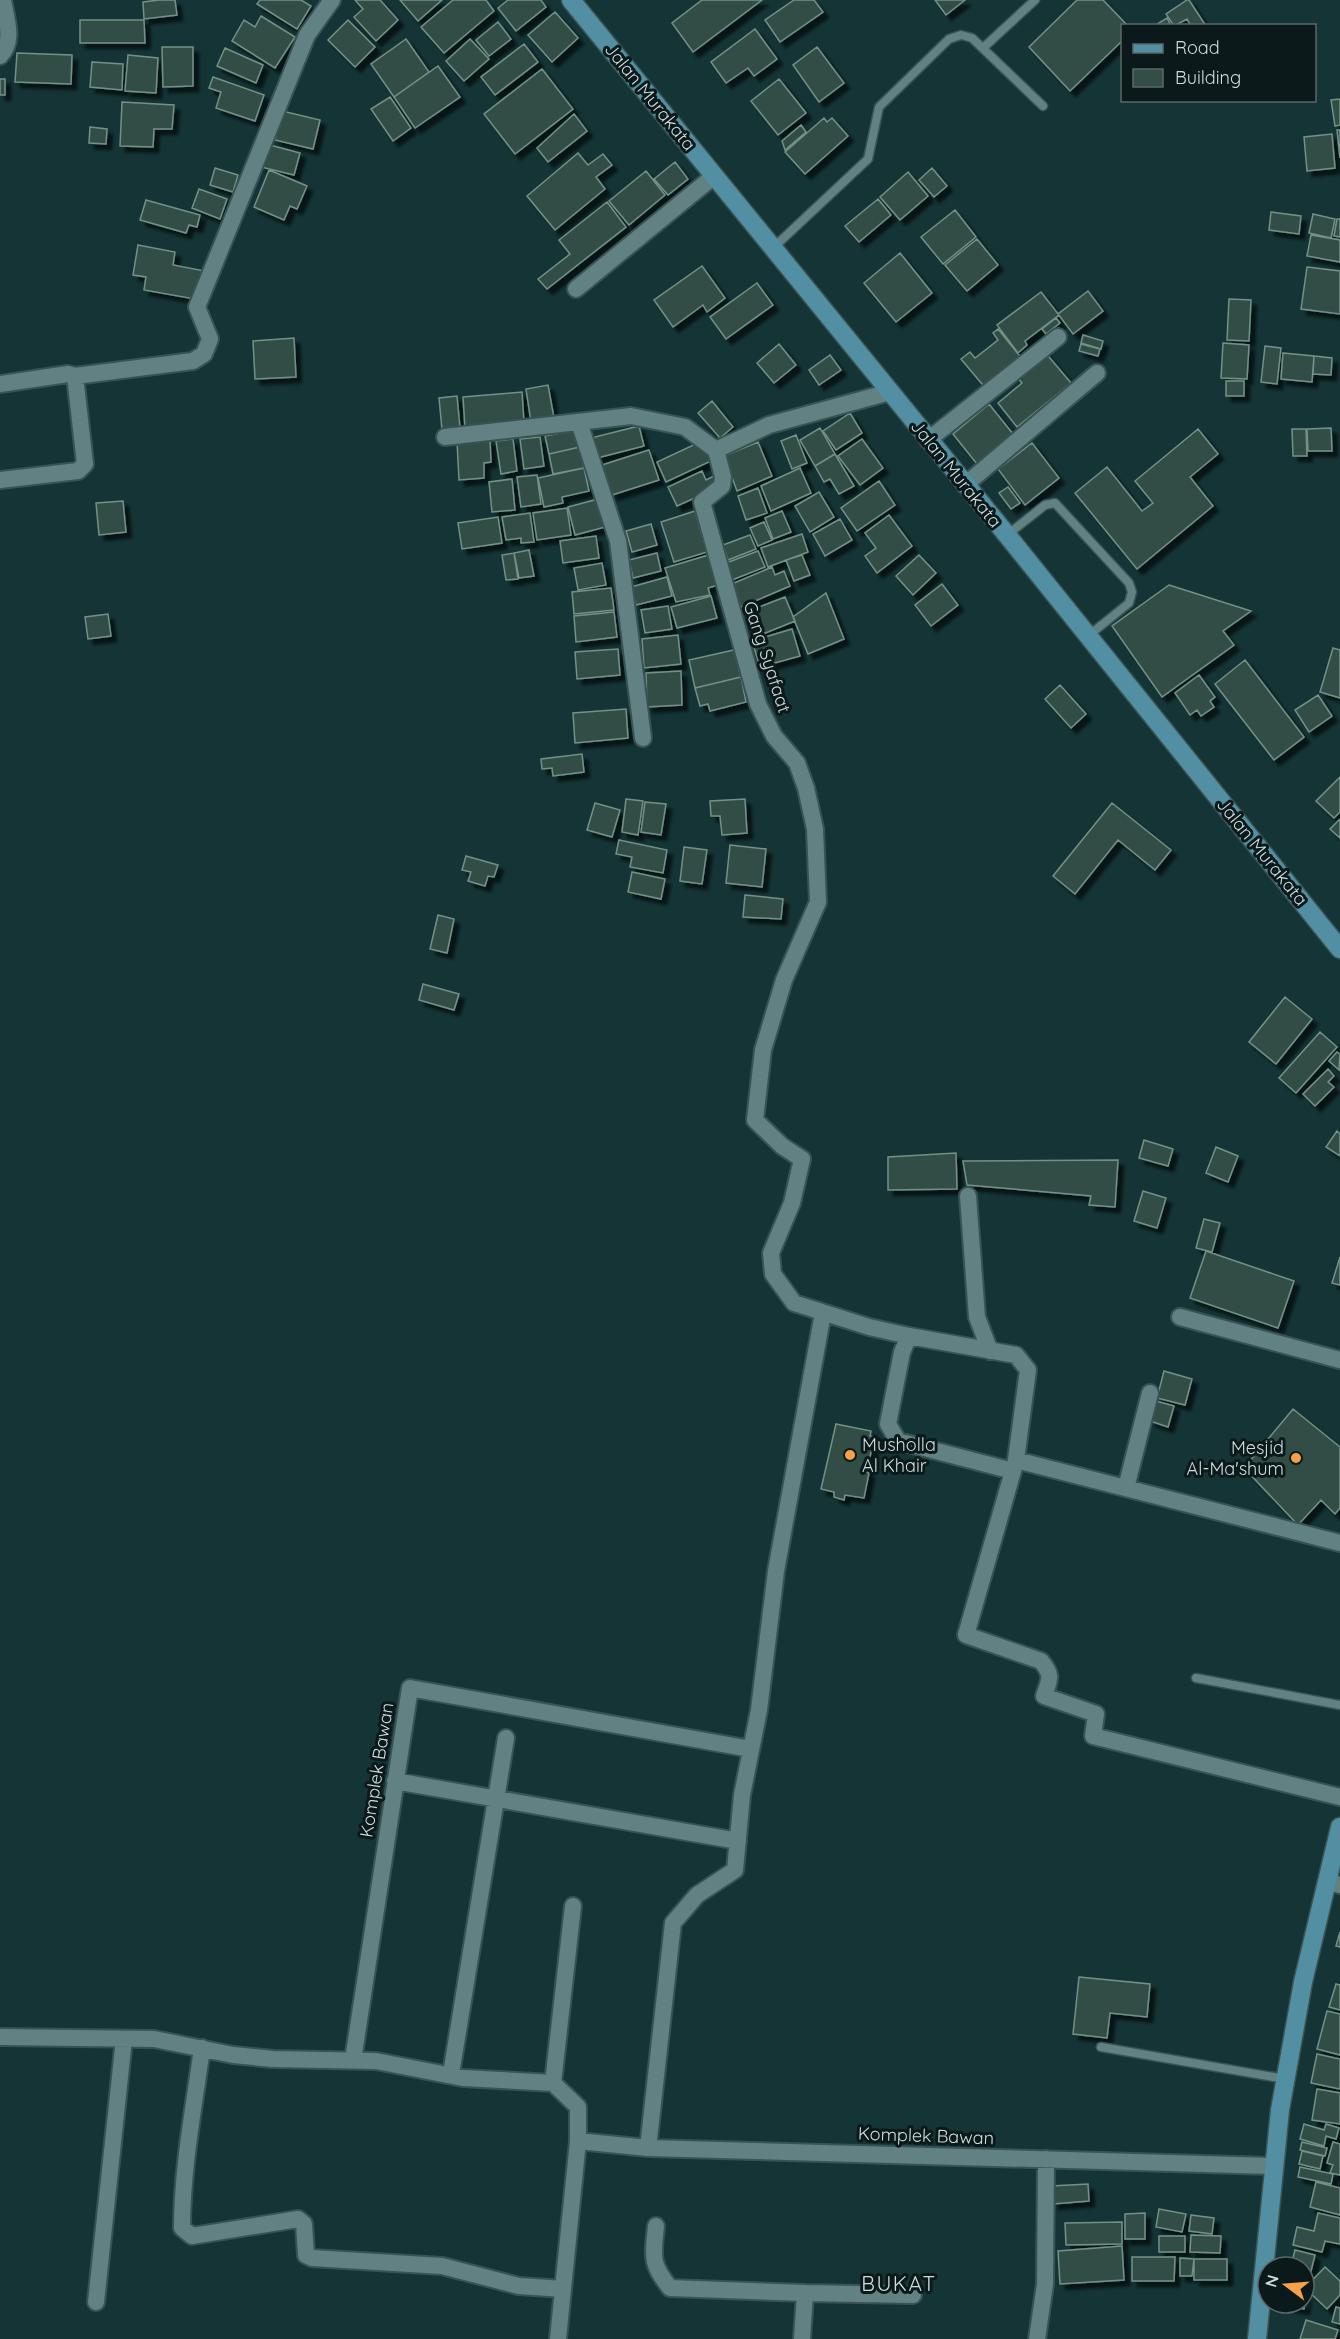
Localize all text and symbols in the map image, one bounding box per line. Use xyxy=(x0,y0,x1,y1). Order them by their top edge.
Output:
legend xyxy=(1121,24,1316,102)
text: Road xyxy=(1175,36,1220,59)
street label: Jalan Murakata xyxy=(600,38,701,155)
text: Building xyxy=(1175,66,1241,89)
street label: Jalan Murakata xyxy=(906,415,1007,532)
street label: Gang Syafaat xyxy=(739,598,796,716)
street label: Jalan Murakata xyxy=(1212,793,1313,910)
place label: Musholla Al Khair xyxy=(862,1433,936,1477)
place label: Mesjid Al-Ma'shum xyxy=(1187,1436,1284,1480)
marker: Musholla Al Khair xyxy=(843,1448,857,1462)
marker: Mesjid Al-Ma'shum xyxy=(1289,1451,1303,1465)
street label: Komplek Bawan xyxy=(355,1701,399,1839)
street label: Komplek Bawan xyxy=(858,2122,994,2149)
north arrow xyxy=(1256,2255,1316,2315)
district label: BUKAT xyxy=(861,2270,937,2296)
text: N xyxy=(1260,2272,1283,2289)

